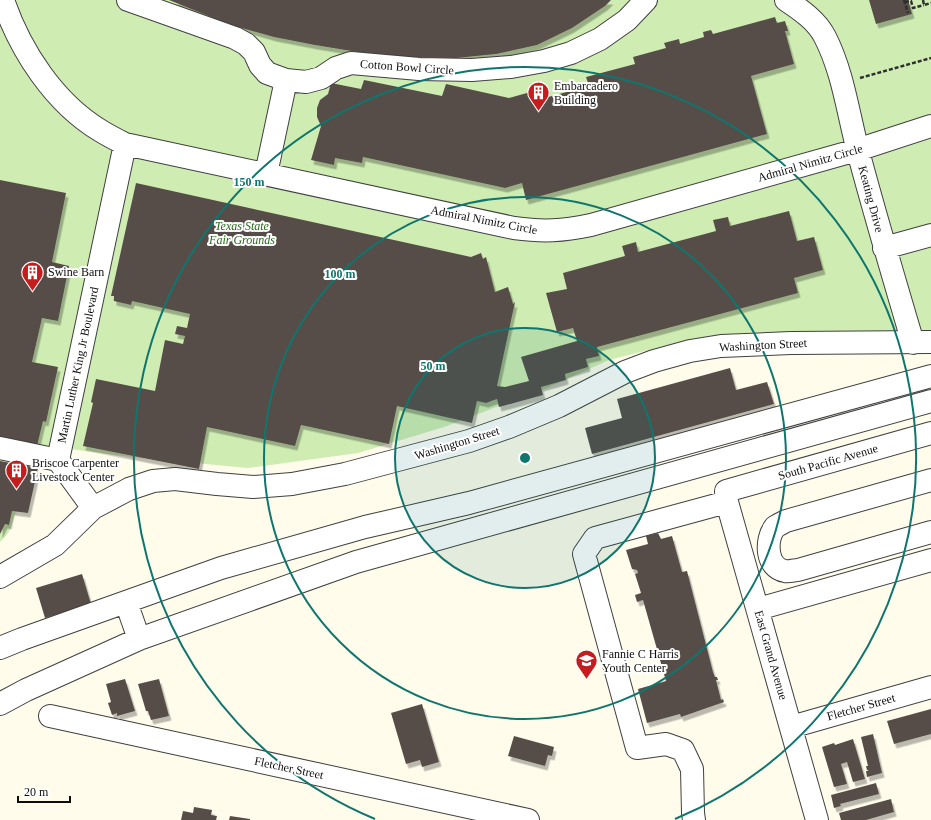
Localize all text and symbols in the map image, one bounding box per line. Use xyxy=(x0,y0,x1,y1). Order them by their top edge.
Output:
street label: Cotton Bowl Circle xyxy=(360,57,454,77)
place label: Embarcadero Building xyxy=(554,79,618,107)
building icon: Embarcadero Building xyxy=(526,80,552,113)
street label: Admiral Nimitz Circle xyxy=(756,141,864,185)
street label: Keating Drive xyxy=(855,164,887,234)
text: 150 m xyxy=(234,175,265,189)
street label: Admiral Nimitz Circle xyxy=(429,203,539,237)
park label: Texas State Fair Grounds xyxy=(208,219,275,247)
building icon: Swine Barn xyxy=(19,259,45,292)
place label: Swine Barn xyxy=(48,265,104,279)
text: 100 m xyxy=(325,267,356,281)
street label: Martin Luther King Jr Boulevard xyxy=(55,286,101,444)
street label: Washington Street xyxy=(719,336,808,354)
text: 50 m xyxy=(421,359,446,373)
street label: Washington Street xyxy=(413,423,502,463)
street label: South Pacific Avenue xyxy=(777,441,879,483)
centre of rings xyxy=(518,451,532,465)
place label: Briscoe Carpenter Livestock Center xyxy=(32,456,119,484)
building icon: Briscoe Carpenter Livestock Center xyxy=(4,457,30,490)
street label: East Grand Avenue xyxy=(752,609,790,701)
place label: Fannie C Harris Youth Center xyxy=(602,647,679,675)
school or university icon: Fannie C Harris Youth Center xyxy=(574,648,600,681)
street label: Fletcher Street xyxy=(825,690,897,723)
street label: Fletcher Street xyxy=(253,754,325,782)
scale bar xyxy=(18,778,70,804)
text: 20 m xyxy=(24,785,49,799)

